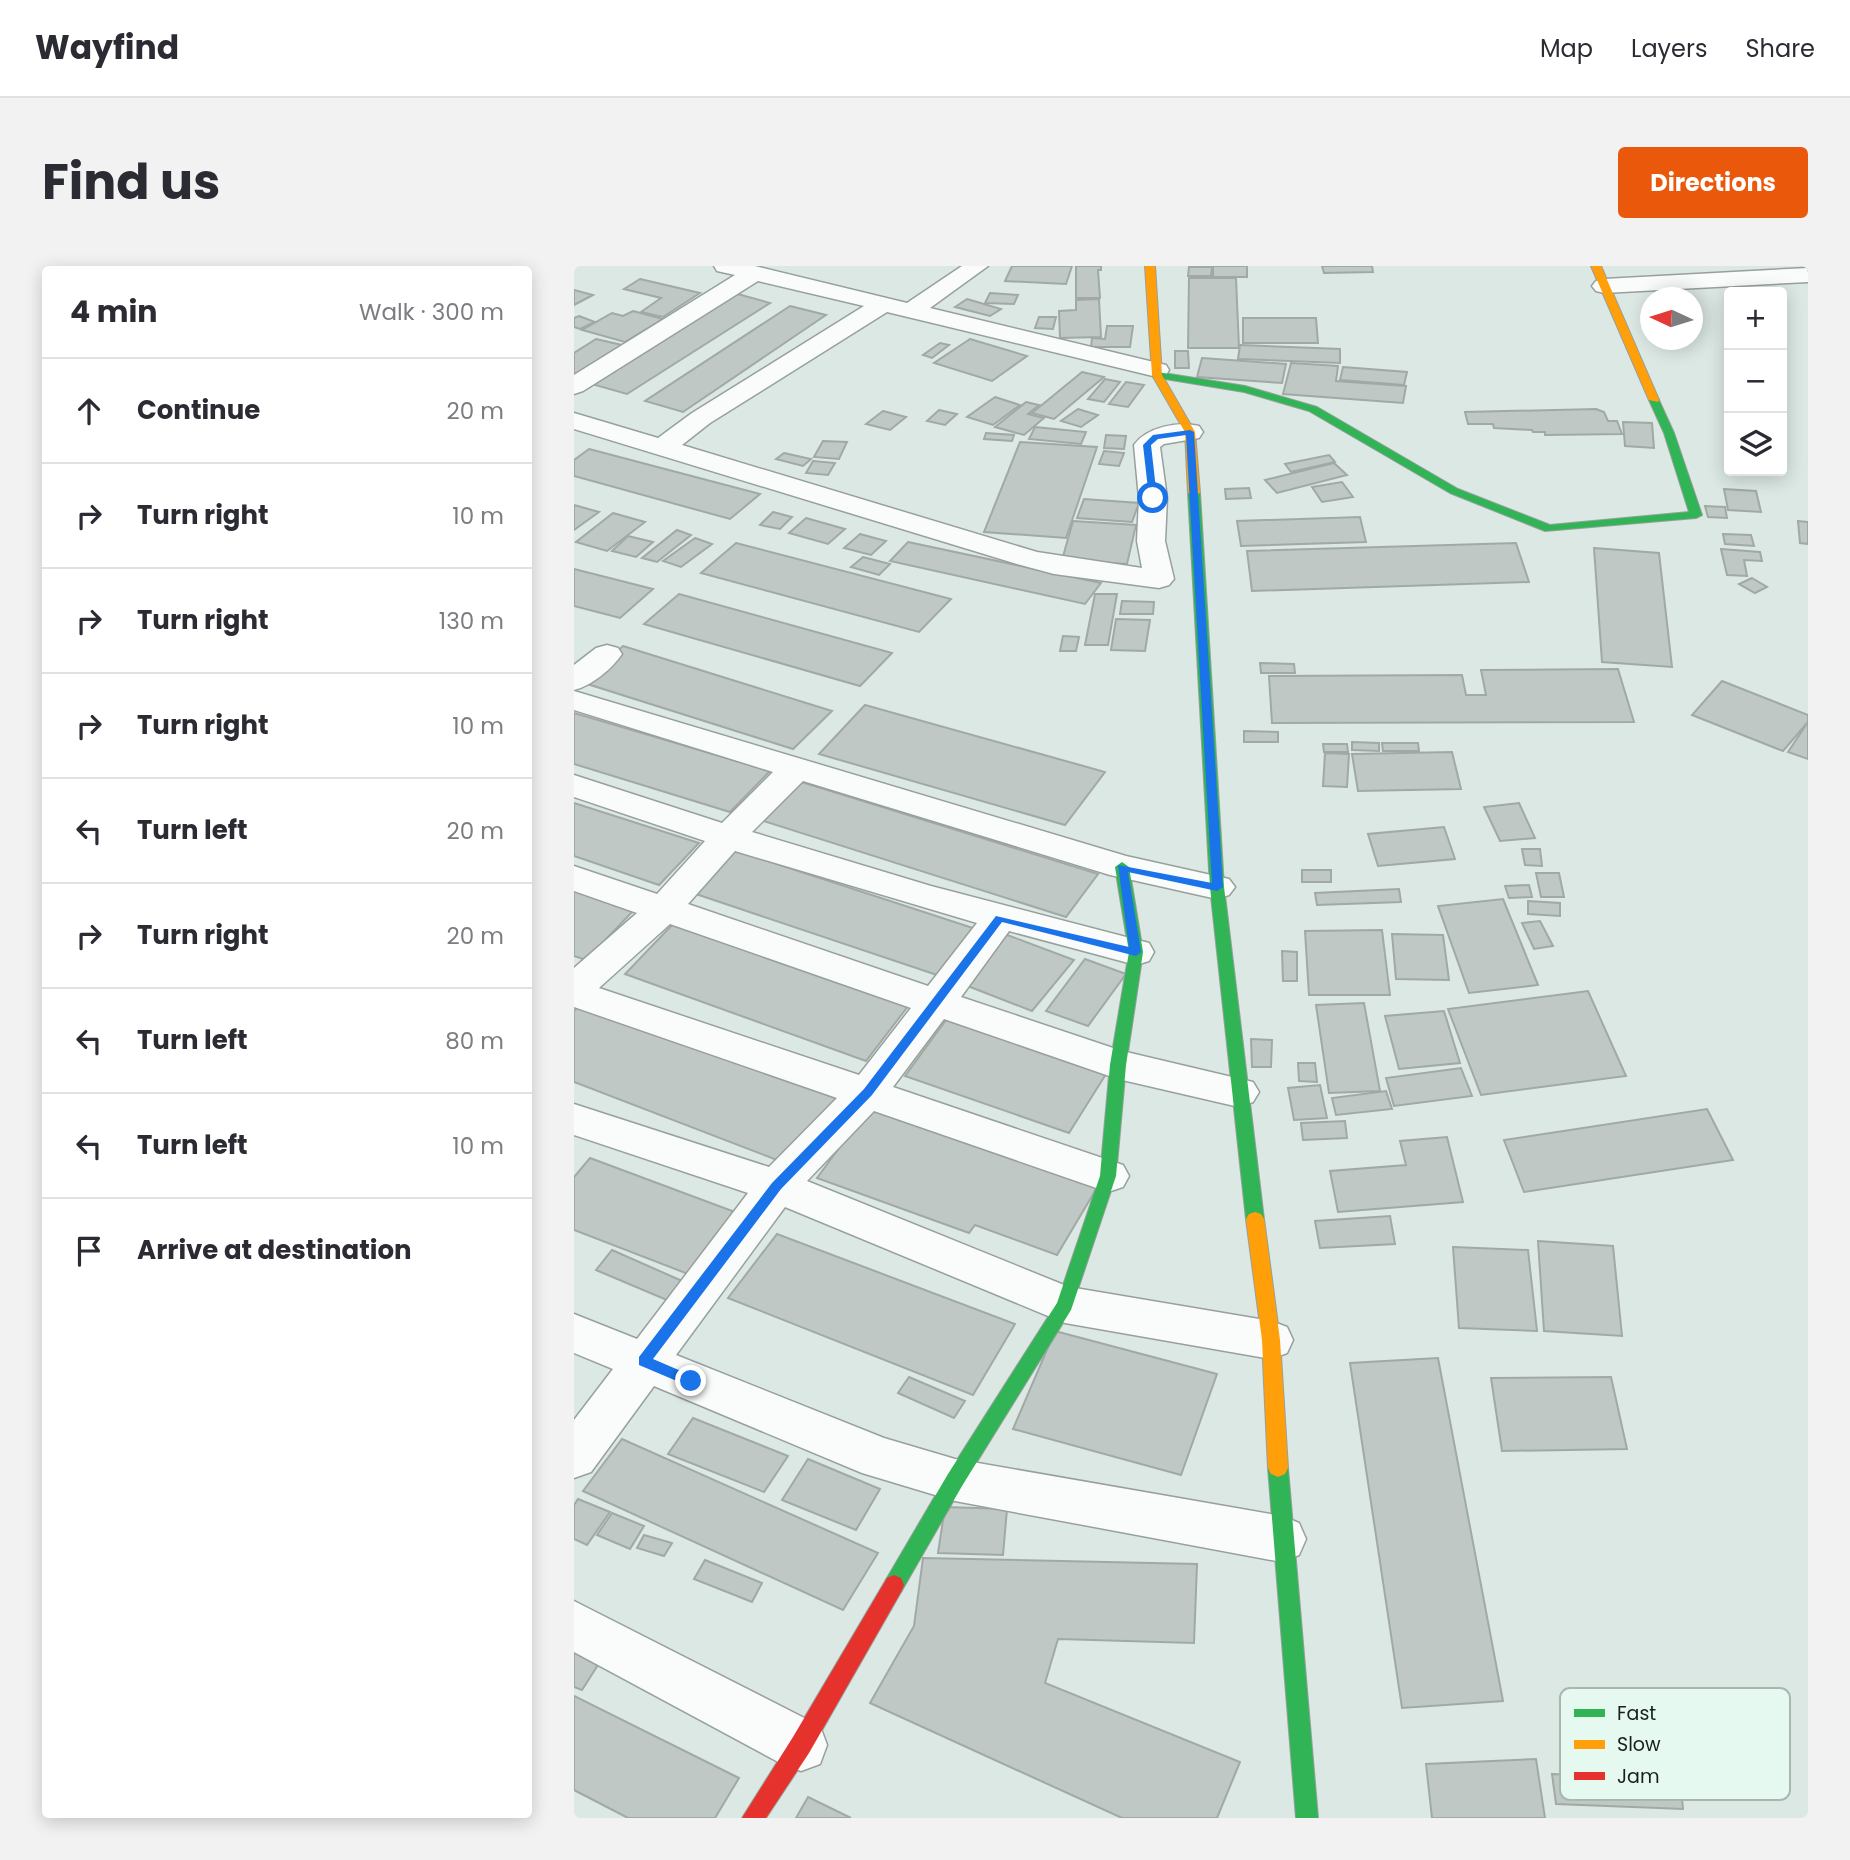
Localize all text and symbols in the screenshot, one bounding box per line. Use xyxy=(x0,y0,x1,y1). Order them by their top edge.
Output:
text: Wayfind xyxy=(35,24,179,71)
text: Map xyxy=(1540,32,1593,65)
text: Layers xyxy=(1631,32,1707,65)
text: Share xyxy=(1745,32,1815,65)
button: Directions xyxy=(1618,147,1808,218)
text: Find us xyxy=(42,148,220,216)
north arrow xyxy=(1640,287,1703,350)
map controls xyxy=(1724,287,1787,476)
button: + xyxy=(1724,287,1787,350)
text: 4 min xyxy=(70,290,158,333)
text: Walk · 300 m xyxy=(359,296,504,328)
button: − xyxy=(1724,350,1787,413)
icon: ahead xyxy=(70,392,108,430)
text: Continue xyxy=(137,392,260,428)
text: 20 m xyxy=(446,395,504,427)
button: layers xyxy=(1724,413,1787,476)
route start xyxy=(1137,482,1168,513)
icon: right xyxy=(70,497,108,535)
text: Turn right xyxy=(137,497,269,533)
text: 10 m xyxy=(452,500,504,532)
icon: right xyxy=(70,602,108,640)
text: Turn right xyxy=(137,602,269,638)
text: 130 m xyxy=(439,605,504,637)
icon: right xyxy=(70,707,108,745)
text: Turn right xyxy=(137,707,269,743)
text: 10 m xyxy=(452,710,504,742)
icon: left xyxy=(70,812,108,850)
text: Turn left xyxy=(137,812,248,848)
text: 20 m xyxy=(446,815,504,847)
icon: right xyxy=(70,917,108,955)
text: Turn right xyxy=(137,917,269,953)
text: 20 m xyxy=(446,920,504,952)
icon: left xyxy=(70,1022,108,1060)
text: Turn left xyxy=(137,1022,248,1058)
text: 80 m xyxy=(445,1025,504,1057)
icon: left xyxy=(70,1127,108,1165)
text: Turn left xyxy=(137,1127,248,1163)
text: 10 m xyxy=(452,1130,504,1162)
icon: arrive xyxy=(70,1232,108,1270)
text: Arrive at destination xyxy=(137,1232,412,1268)
route end xyxy=(675,1365,706,1396)
legend xyxy=(1560,1688,1790,1800)
text: Fast xyxy=(1617,1700,1656,1727)
text: Slow xyxy=(1617,1731,1661,1758)
text: Jam xyxy=(1617,1763,1659,1790)

